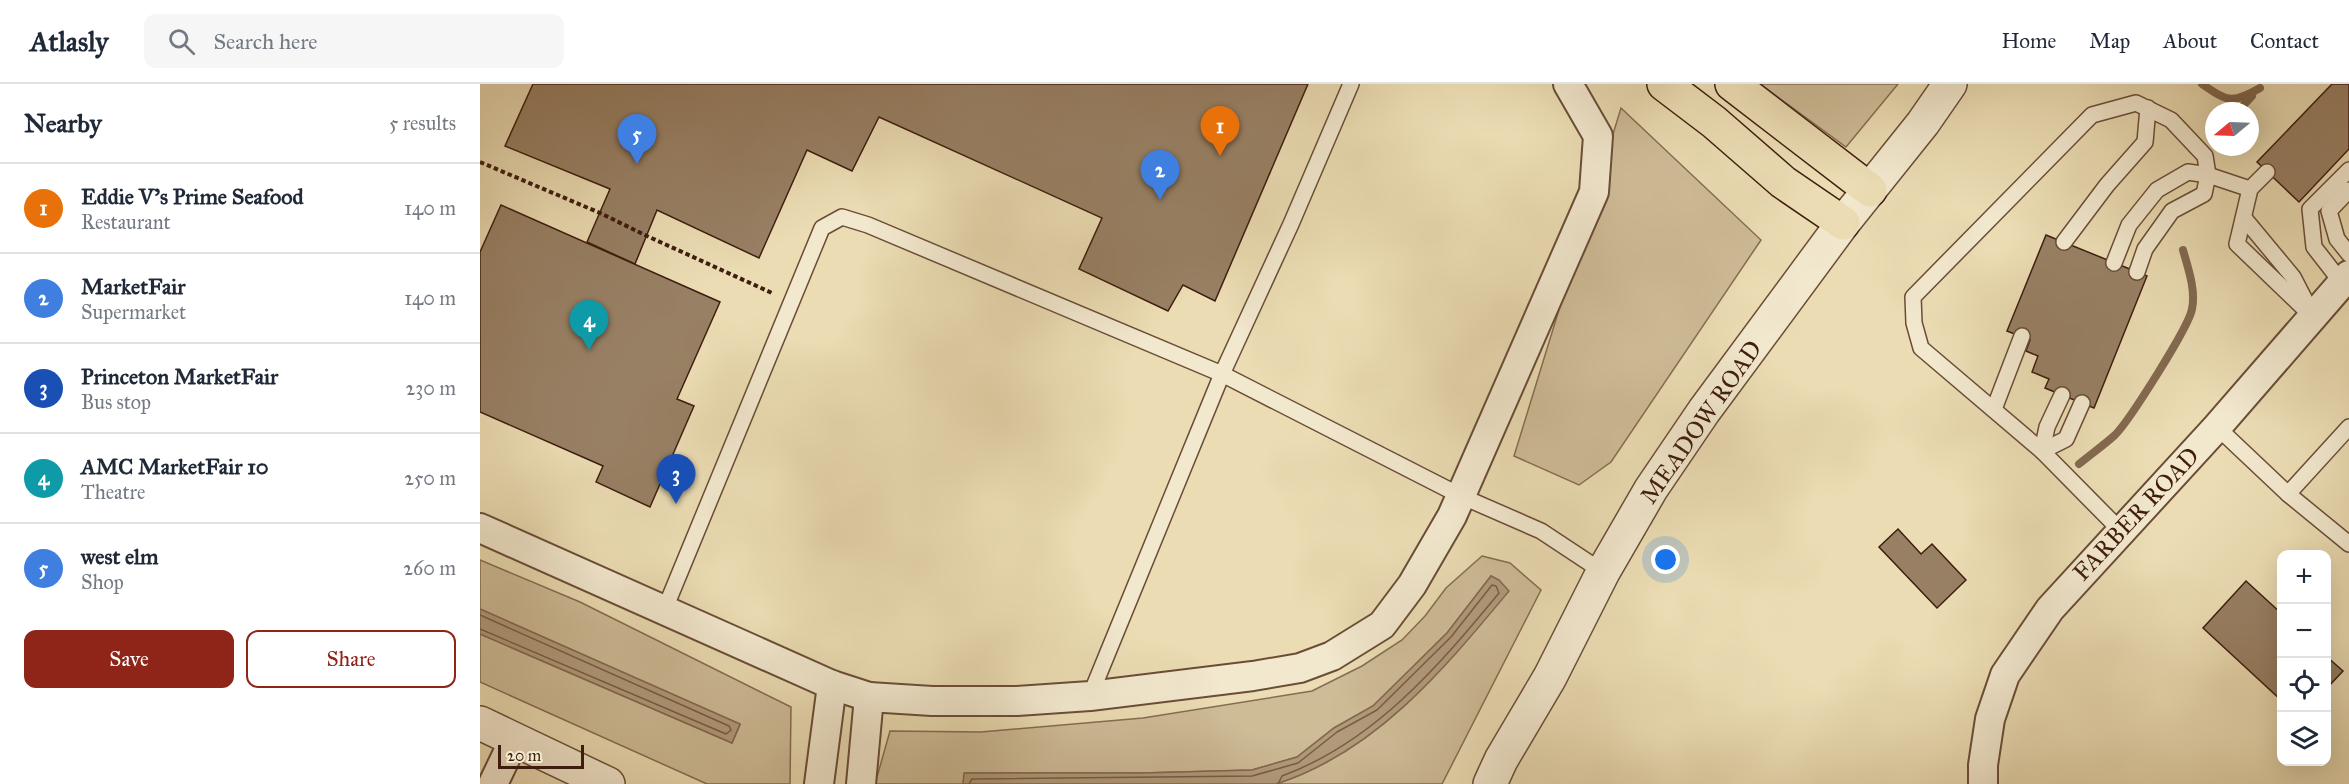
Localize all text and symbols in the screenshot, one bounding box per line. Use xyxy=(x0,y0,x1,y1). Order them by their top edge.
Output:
search box xyxy=(144,14,564,68)
text: Atlasly xyxy=(30,24,108,59)
icon: search xyxy=(165,25,198,58)
text: Search here xyxy=(213,28,317,55)
text: Home xyxy=(2001,28,2056,54)
text: Map xyxy=(2089,28,2130,54)
text: About xyxy=(2163,28,2217,54)
text: Contact xyxy=(2250,28,2319,54)
north arrow xyxy=(2205,102,2259,156)
pin: 1 xyxy=(1200,106,1240,156)
text: Nearby xyxy=(24,107,102,139)
text: 5 results xyxy=(389,111,456,135)
pin: 5 xyxy=(618,115,656,164)
pin: 2 xyxy=(1140,150,1180,200)
text: Eddie V's Prime Seafood xyxy=(81,183,304,210)
text: 1 xyxy=(40,196,47,220)
text: 140 m xyxy=(404,196,456,220)
text: Restaurant xyxy=(81,210,171,234)
text: MarketFair xyxy=(81,273,185,300)
text: 2 xyxy=(39,286,48,310)
text: 140 m xyxy=(404,286,456,310)
text: Supermarket xyxy=(81,300,186,324)
pin: 4 xyxy=(570,300,608,350)
street label: MEADOW ROAD xyxy=(1634,335,1768,509)
text: Princeton MarketFair xyxy=(81,363,278,390)
text: 3 xyxy=(40,376,48,400)
text: 230 m xyxy=(405,376,456,400)
text: Bus stop xyxy=(81,390,151,414)
street label: FARBER ROAD xyxy=(2066,441,2206,587)
text: AMC MarketFair 10 xyxy=(81,453,269,480)
pin: 3 xyxy=(656,454,696,504)
text: 4 xyxy=(38,466,49,490)
text: 250 m xyxy=(404,466,456,490)
text: Theatre xyxy=(81,480,145,504)
text: west elm xyxy=(81,543,159,570)
your location xyxy=(1651,545,1680,574)
map controls xyxy=(2277,550,2331,766)
button: + xyxy=(2277,550,2331,604)
text: 5 xyxy=(39,556,48,580)
text: 260 m xyxy=(403,556,456,580)
text: Shop xyxy=(81,570,124,594)
button: − xyxy=(2277,604,2331,658)
button: Save xyxy=(24,630,234,688)
button: Share xyxy=(246,630,456,688)
button: locate xyxy=(2277,658,2331,712)
button: layers xyxy=(2277,712,2331,766)
scale bar xyxy=(498,742,584,770)
text: 20 m xyxy=(507,746,541,765)

